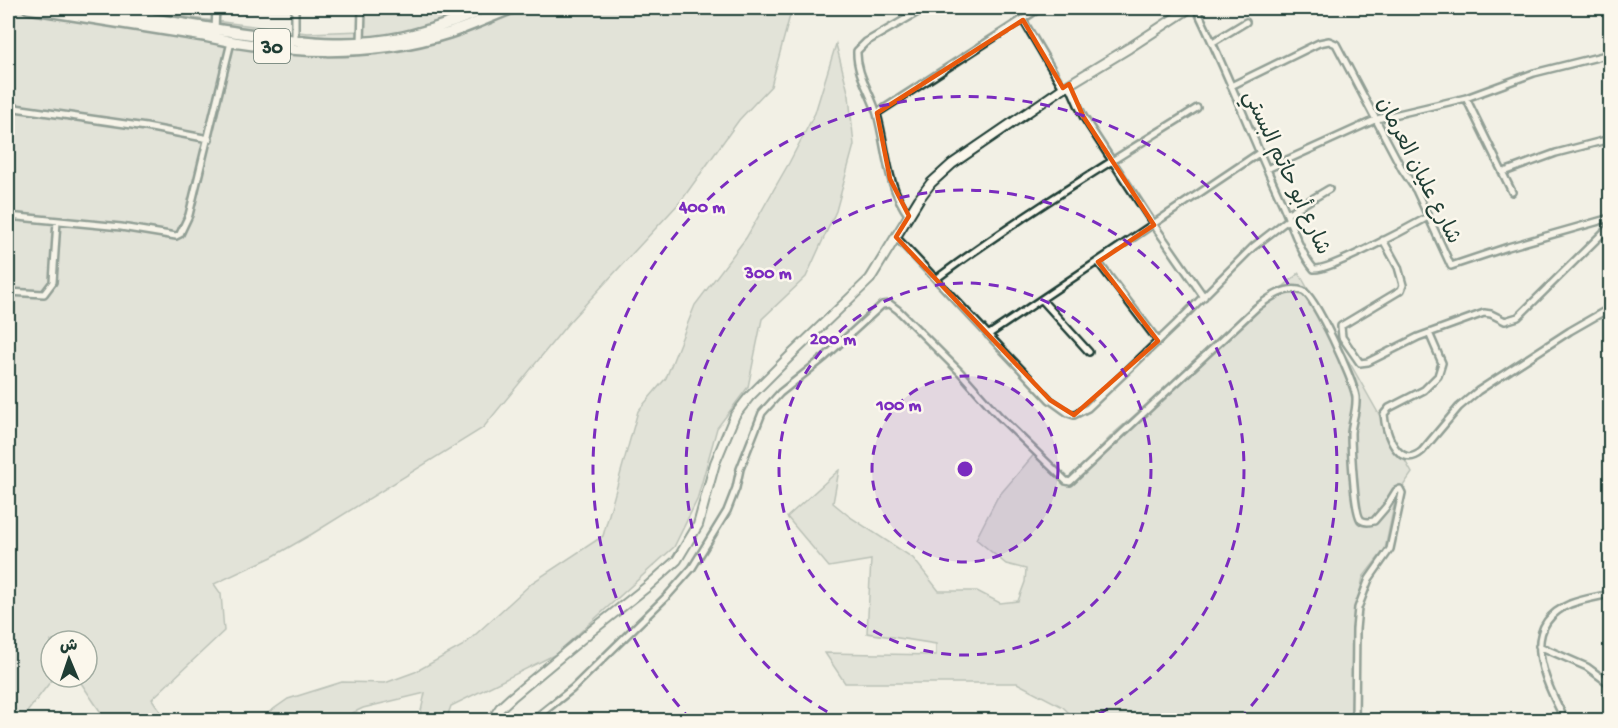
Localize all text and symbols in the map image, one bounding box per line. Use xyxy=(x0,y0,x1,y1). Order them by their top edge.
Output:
road number: 30 xyxy=(254,29,290,63)
street label: شارع أبو حاتم البستي xyxy=(1233,86,1337,261)
street label: شارع عليان العرمان xyxy=(1369,94,1465,249)
text: 400 m xyxy=(678,198,725,219)
text: 300 m xyxy=(744,264,792,285)
text: 200 m xyxy=(810,330,856,351)
text: 100 m xyxy=(876,396,922,417)
centre of rings xyxy=(955,459,975,479)
north arrow xyxy=(39,629,99,689)
text: ش xyxy=(59,638,78,657)

